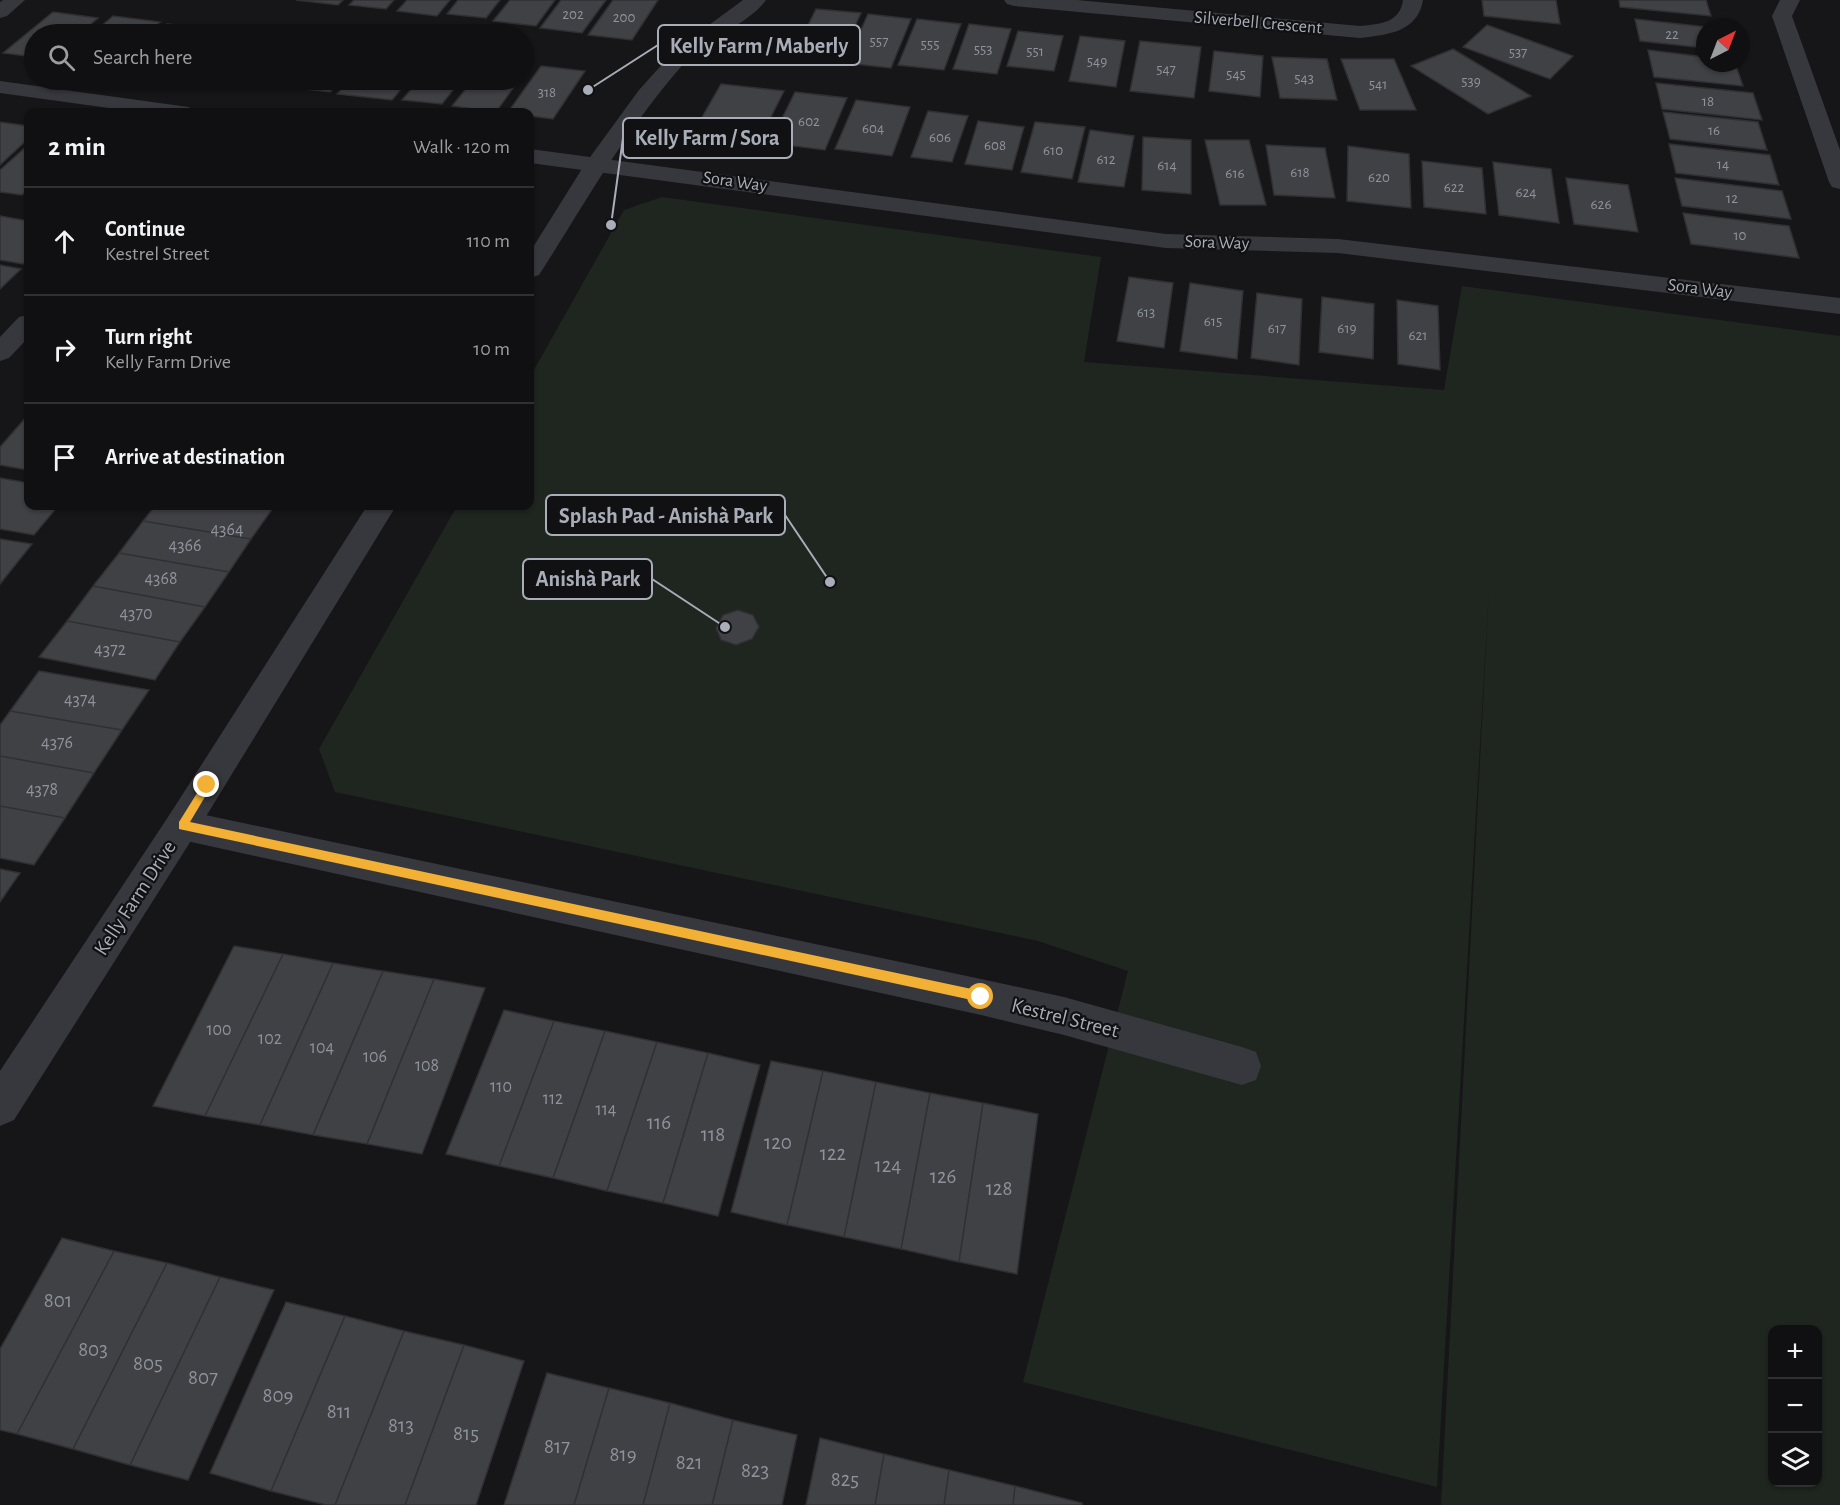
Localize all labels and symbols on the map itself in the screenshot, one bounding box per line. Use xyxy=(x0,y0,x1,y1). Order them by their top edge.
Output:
house number: 202 xyxy=(562,7,584,22)
street label: Silverbell Crescent xyxy=(1193,8,1323,38)
house number: 200 xyxy=(613,10,635,25)
north arrow xyxy=(1696,18,1750,72)
callout: Kelly Farm / Maberly xyxy=(658,25,860,65)
house number: 22 xyxy=(1665,27,1679,42)
house number: 557 xyxy=(870,34,888,49)
text: Kelly Farm / Maberly xyxy=(670,35,848,58)
house number: 555 xyxy=(921,37,939,52)
house number: 553 xyxy=(974,42,992,57)
house number: 551 xyxy=(1026,44,1044,59)
house number: 537 xyxy=(1509,45,1527,60)
house number: 549 xyxy=(1087,54,1107,69)
house number: 547 xyxy=(1156,62,1176,77)
house number: 545 xyxy=(1226,67,1246,82)
house number: 543 xyxy=(1294,71,1314,86)
house number: 539 xyxy=(1461,74,1481,89)
house number: 541 xyxy=(1369,77,1387,92)
house number: 318 xyxy=(538,85,556,100)
house number: 18 xyxy=(1702,94,1714,109)
house number: 602 xyxy=(798,114,820,129)
callout: Kelly Farm / Sora xyxy=(623,118,792,158)
house number: 604 xyxy=(862,121,884,136)
house number: 16 xyxy=(1708,123,1720,138)
text: Kelly Farm / Sora xyxy=(635,127,780,150)
house number: 606 xyxy=(929,130,951,145)
house number: 608 xyxy=(984,138,1006,153)
house number: 610 xyxy=(1043,143,1063,158)
house number: 612 xyxy=(1096,152,1116,167)
house number: 14 xyxy=(1717,157,1729,172)
house number: 614 xyxy=(1157,158,1177,173)
house number: 618 xyxy=(1290,165,1310,180)
house number: 616 xyxy=(1225,166,1245,181)
street label: Sora Way xyxy=(702,169,769,195)
house number: 620 xyxy=(1368,170,1390,185)
house number: 622 xyxy=(1444,180,1465,195)
house number: 624 xyxy=(1515,185,1537,200)
house number: 12 xyxy=(1726,191,1738,206)
house number: 626 xyxy=(1591,197,1611,212)
house number: 10 xyxy=(1733,228,1747,243)
street label: Sora Way xyxy=(1184,233,1250,253)
street label: Sora Way xyxy=(1667,276,1733,302)
house number: 613 xyxy=(1137,305,1155,320)
house number: 615 xyxy=(1204,314,1222,329)
house number: 617 xyxy=(1268,321,1286,336)
house number: 619 xyxy=(1337,321,1357,336)
house number: 621 xyxy=(1408,328,1428,343)
callout: Splash Pad - Anishà Park xyxy=(546,495,785,535)
text: Splash Pad - Anishà Park xyxy=(559,505,773,527)
house number: 4364 xyxy=(210,521,244,539)
house number: 4366 xyxy=(169,537,202,555)
callout: Anishà Park xyxy=(523,559,652,599)
text: Anishà Park xyxy=(536,568,641,590)
house number: 4368 xyxy=(144,570,178,588)
house number: 4370 xyxy=(119,605,153,623)
house number: 4372 xyxy=(94,641,126,659)
house number: 4374 xyxy=(64,691,96,709)
house number: 4376 xyxy=(41,734,73,752)
route end xyxy=(193,771,219,797)
house number: 4378 xyxy=(26,781,58,799)
street label: Kelly Farm Drive xyxy=(90,837,180,959)
route start xyxy=(967,983,993,1009)
street label: Kestrel Street xyxy=(1009,995,1121,1042)
house number: 100 xyxy=(206,1021,232,1039)
house number: 102 xyxy=(258,1030,282,1048)
house number: 104 xyxy=(310,1039,335,1057)
house number: 106 xyxy=(363,1048,387,1066)
house number: 108 xyxy=(415,1057,439,1075)
house number: 110 xyxy=(490,1078,512,1096)
house number: 112 xyxy=(543,1090,563,1108)
house number: 114 xyxy=(595,1101,617,1119)
house number: 116 xyxy=(647,1112,671,1133)
house number: 118 xyxy=(701,1124,725,1145)
house number: 120 xyxy=(764,1132,792,1153)
house number: 122 xyxy=(820,1143,846,1164)
house number: 124 xyxy=(875,1155,901,1176)
house number: 126 xyxy=(930,1166,956,1187)
house number: 128 xyxy=(986,1178,1012,1199)
house number: 801 xyxy=(44,1290,72,1311)
house number: 803 xyxy=(78,1339,108,1360)
house number: 805 xyxy=(133,1353,163,1374)
house number: 807 xyxy=(188,1367,218,1388)
house number: 809 xyxy=(263,1385,293,1406)
house number: 811 xyxy=(327,1401,351,1422)
house number: 813 xyxy=(388,1415,414,1436)
house number: 815 xyxy=(453,1423,479,1444)
house number: 817 xyxy=(544,1436,570,1457)
house number: 819 xyxy=(609,1444,637,1465)
house number: 821 xyxy=(676,1452,702,1473)
house number: 823 xyxy=(741,1460,769,1481)
house number: 825 xyxy=(831,1469,859,1490)

